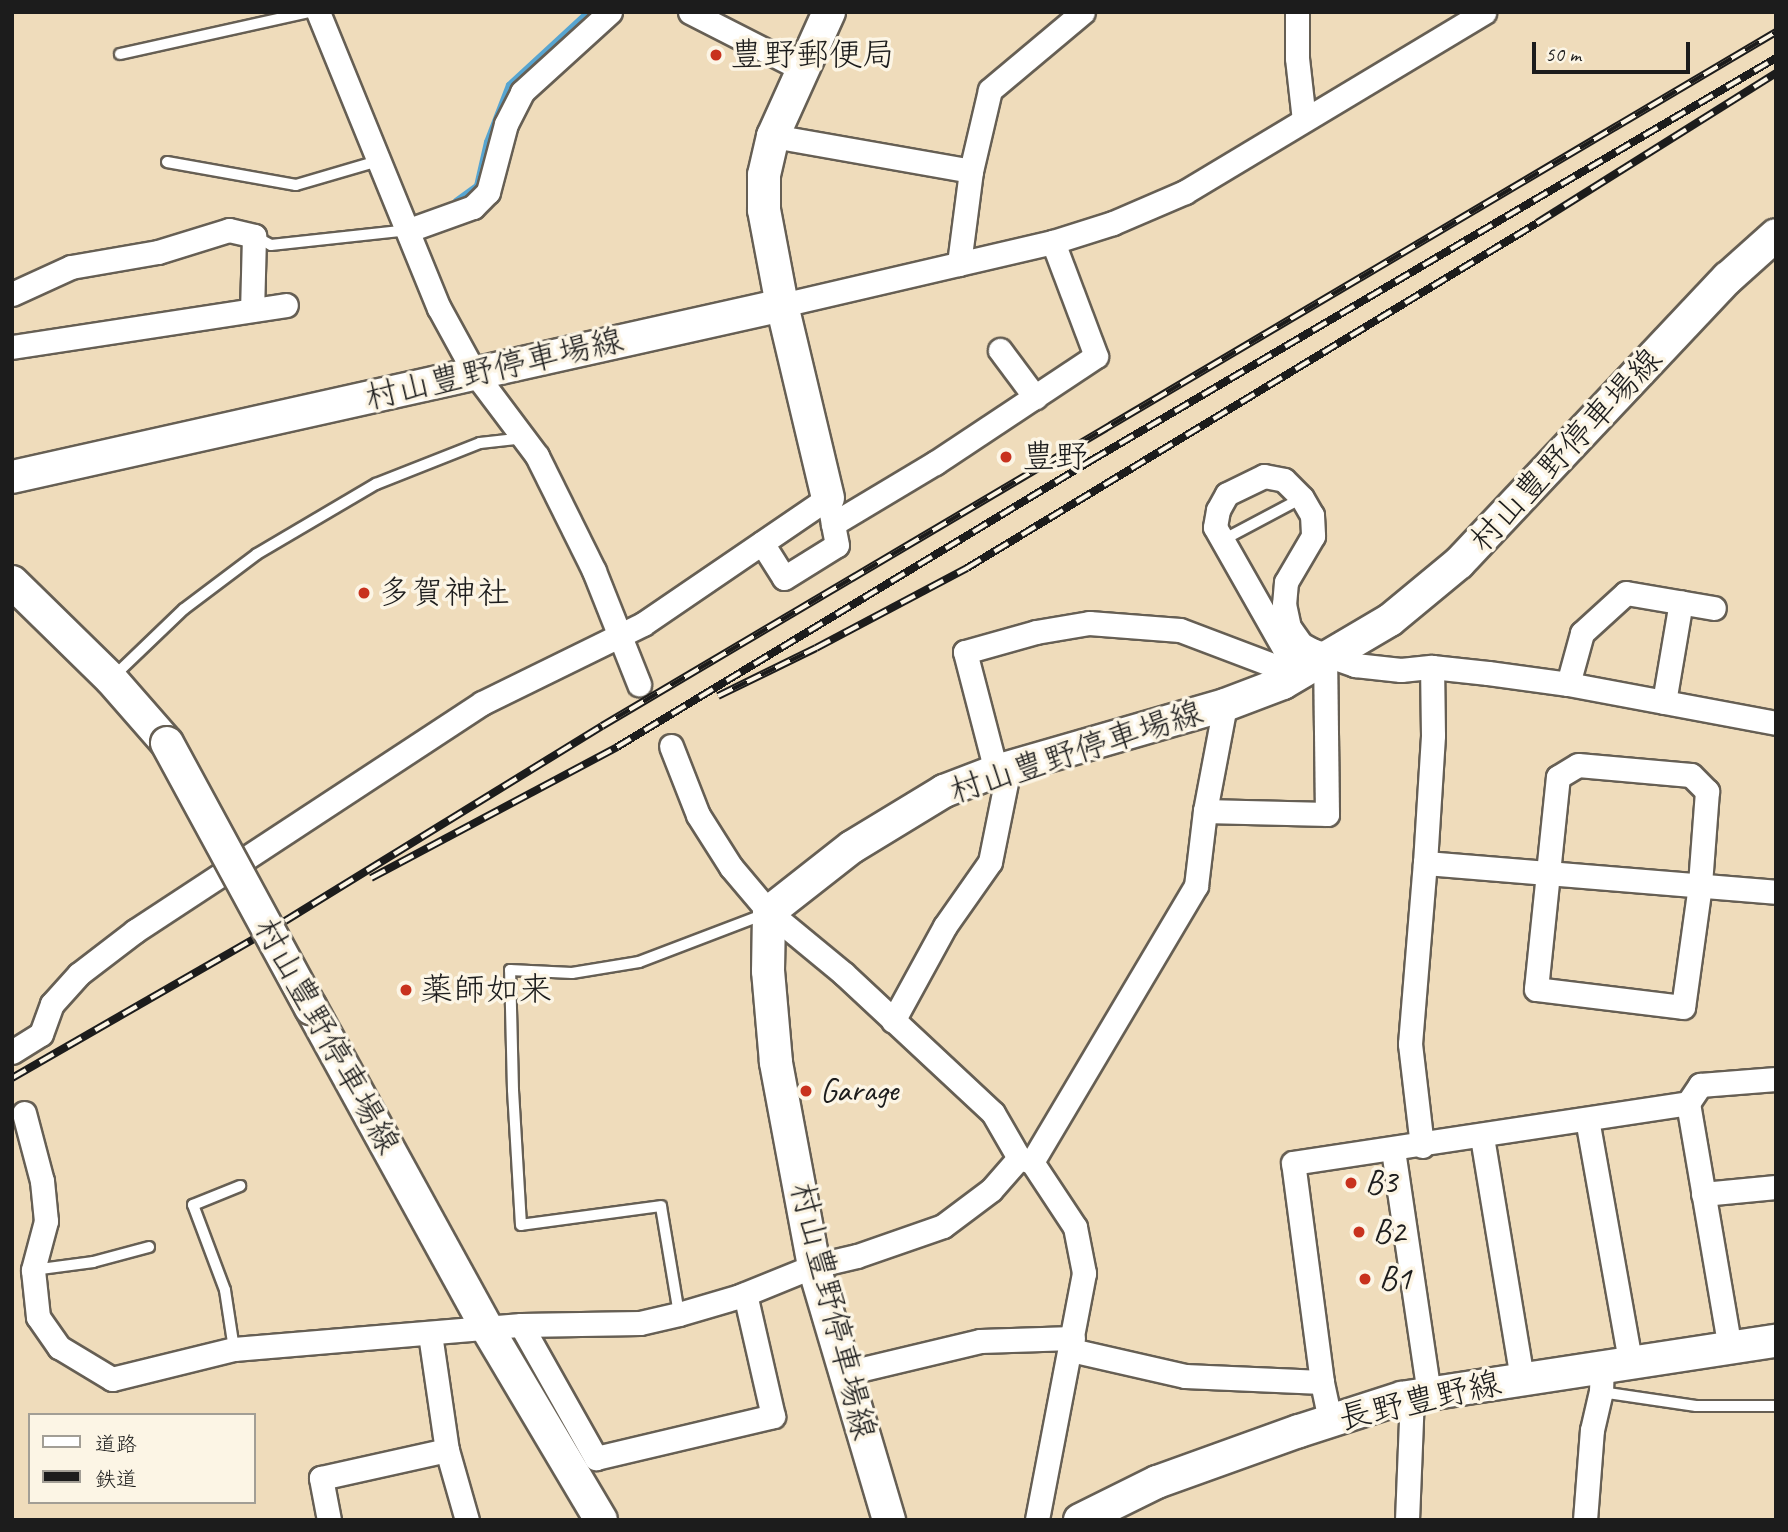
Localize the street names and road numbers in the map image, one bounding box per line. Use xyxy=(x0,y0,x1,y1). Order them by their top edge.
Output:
street label: 村山豊野停車場線 xyxy=(361,320,627,418)
street label: 村山豊野停車場線 xyxy=(1461,340,1671,560)
street label: 村山豊野停車場線 xyxy=(944,692,1208,812)
street label: 村山豊野停車場線 xyxy=(246,911,408,1161)
street label: 村山豊野停車場線 xyxy=(782,1178,884,1444)
street label: 長野豊野線 xyxy=(1335,1363,1505,1439)

